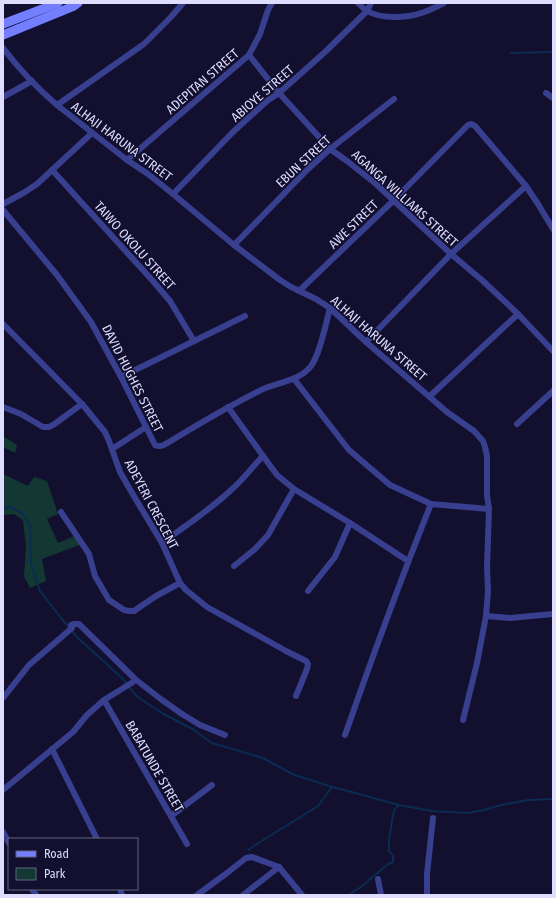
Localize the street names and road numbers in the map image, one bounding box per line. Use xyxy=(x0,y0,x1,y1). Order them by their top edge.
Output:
street label: ADEPITAN STREET xyxy=(163,46,242,117)
street label: ABIOYE STREET xyxy=(228,62,297,125)
street label: ALHAJI HARUNA STREET xyxy=(68,99,175,184)
street label: EBUN STREET xyxy=(273,132,334,190)
street label: AGANGA WILLIAMS STREET xyxy=(349,147,461,250)
street label: AWE STREET xyxy=(325,197,381,252)
street label: TAIWO OKOLU STREET xyxy=(91,198,178,292)
street label: ALHAJI HARUNA STREET xyxy=(328,293,430,384)
street label: DAVID HUGHES STREET xyxy=(99,322,166,434)
street label: ADEYERI CRESCENT xyxy=(122,457,181,552)
street label: BABATUNDE STREET xyxy=(122,718,187,815)

